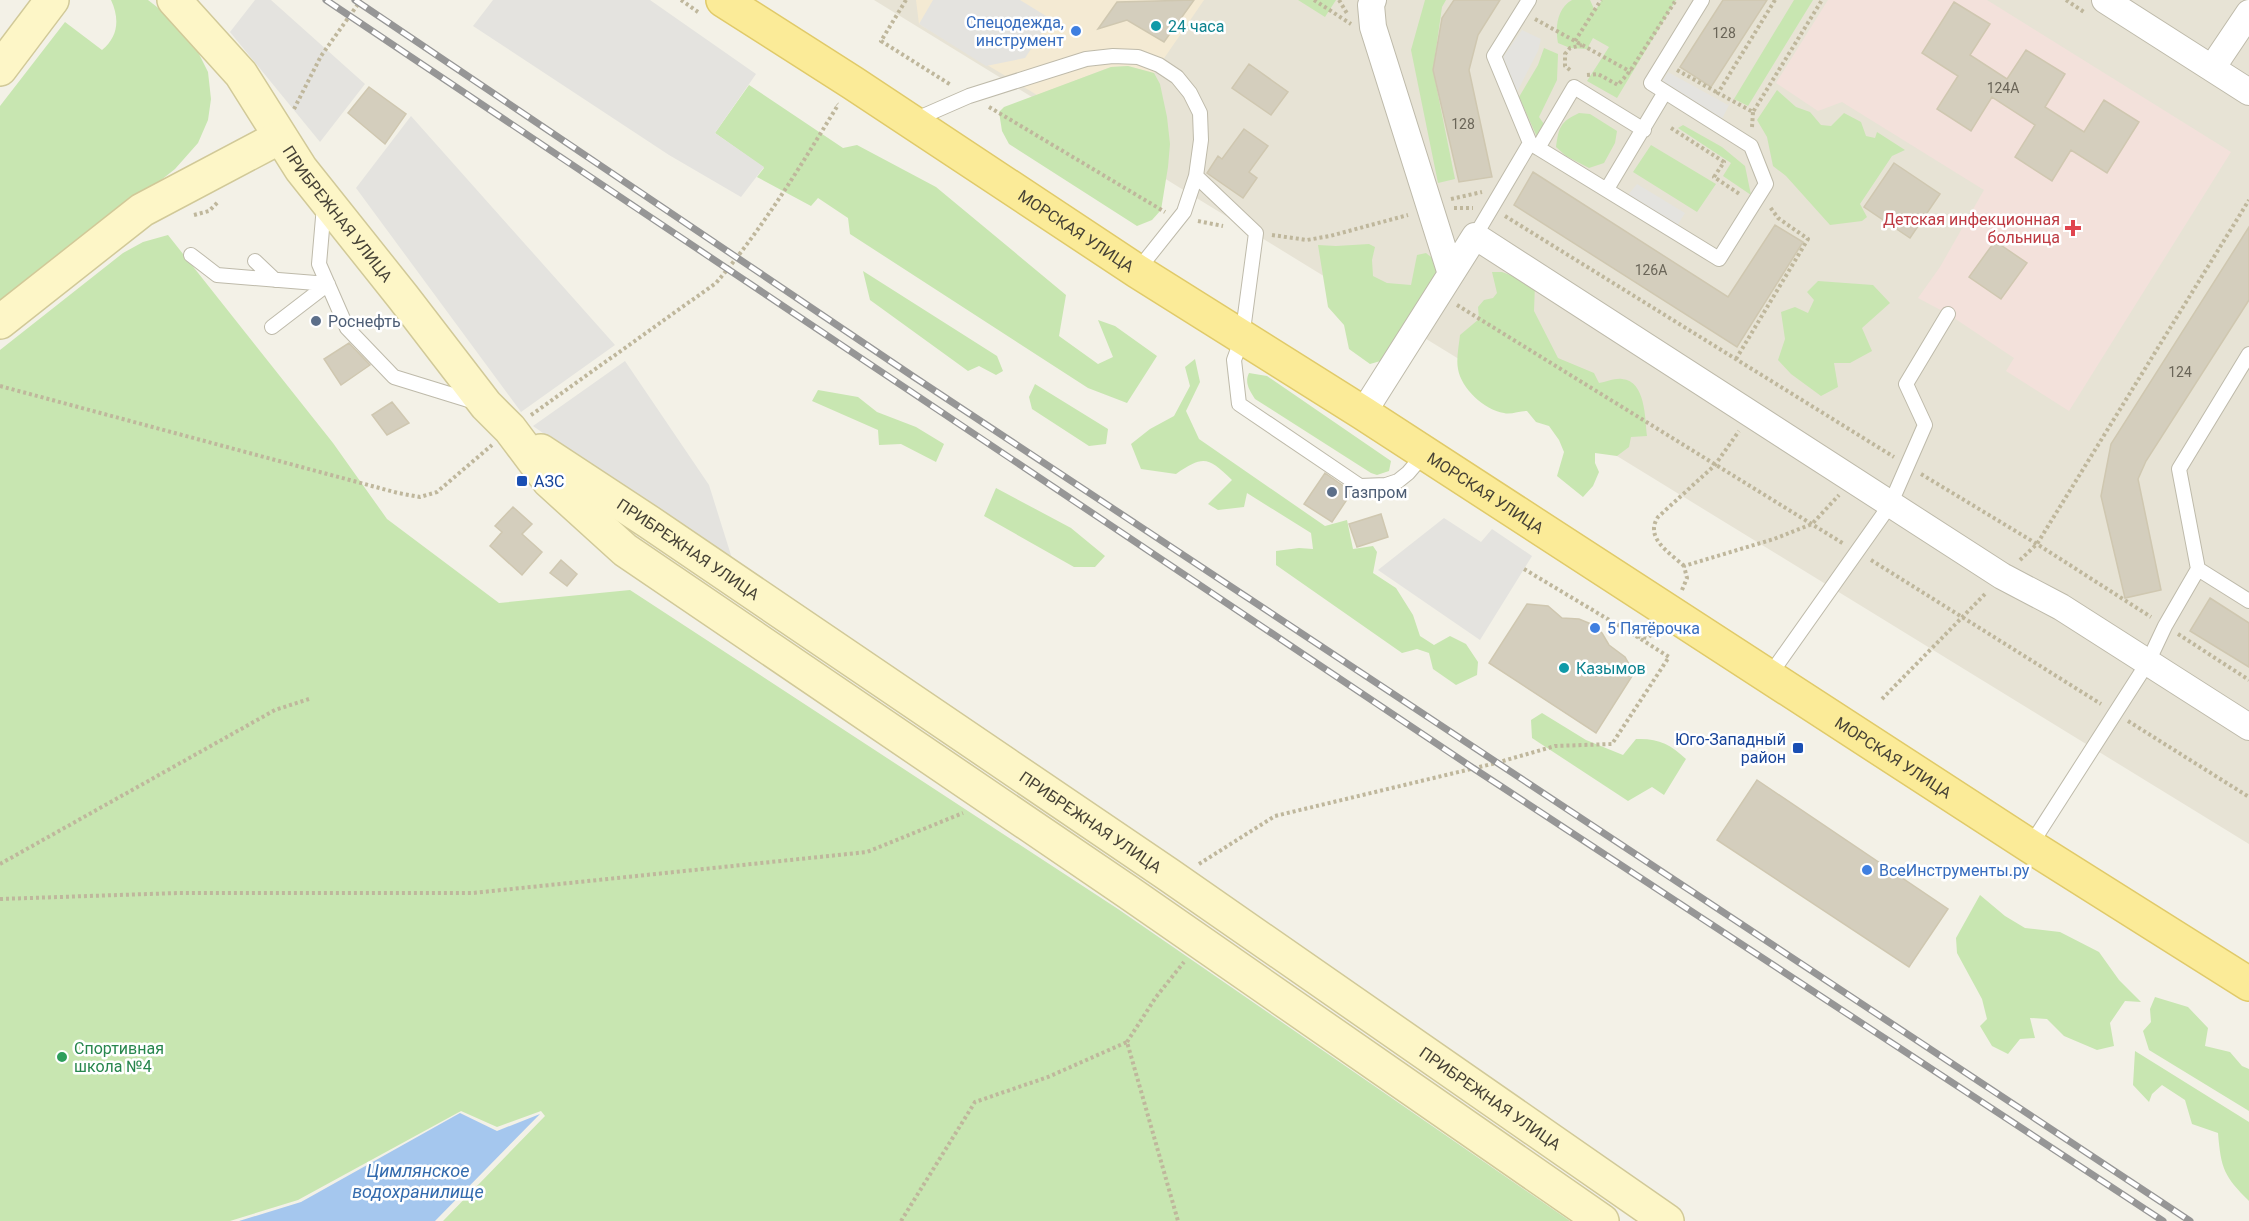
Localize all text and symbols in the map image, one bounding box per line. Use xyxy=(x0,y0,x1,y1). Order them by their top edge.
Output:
place label: Спецодежда, инструмент xyxy=(966,13,1064,50)
place label: 24 часа xyxy=(1168,17,1224,36)
marker: 24 часа xyxy=(1149,19,1163,33)
marker: Спецодежда, инструмент xyxy=(1069,24,1083,38)
house number: 128 xyxy=(1712,25,1736,41)
house number: 124А xyxy=(1987,80,2019,96)
house number: 128 xyxy=(1451,116,1475,132)
street label: ПРИБРЕЖНАЯ УЛИЦА xyxy=(279,142,397,286)
street label: МОРСКАЯ УЛИЦА xyxy=(1015,186,1138,276)
place label: Детская инфекционная больница xyxy=(1883,210,2060,247)
marker: Детская инфекционная больница xyxy=(2064,219,2082,237)
house number: 126А xyxy=(1635,262,1667,278)
place label: Роснефть xyxy=(328,312,401,331)
marker: Роснефть xyxy=(309,314,323,328)
house number: 124 xyxy=(2168,364,2192,380)
street label: МОРСКАЯ УЛИЦА xyxy=(1424,448,1548,538)
place label: АЗС xyxy=(534,472,564,491)
marker: АЗС xyxy=(515,474,529,488)
place label: Газпром xyxy=(1344,483,1407,502)
marker: Газпром xyxy=(1325,485,1339,499)
street label: ПРИБРЕЖНАЯ УЛИЦА xyxy=(614,494,764,604)
place label: 5 Пятёрочка xyxy=(1607,619,1700,638)
marker: 5 Пятёрочка xyxy=(1588,621,1602,635)
place label: Казымов xyxy=(1576,659,1646,678)
marker: Казымов xyxy=(1557,661,1571,675)
street label: МОРСКАЯ УЛИЦА xyxy=(1832,713,1956,802)
place label: Юго-Западный район xyxy=(1675,730,1786,767)
marker: Юго-Западный район xyxy=(1791,741,1805,755)
street label: ПРИБРЕЖНАЯ УЛИЦА xyxy=(1016,767,1166,877)
place label: ВсеИнструменты.ру xyxy=(1879,861,2030,880)
marker: ВсеИнструменты.ру xyxy=(1860,863,1874,877)
place label: Спортивная школа №4 xyxy=(74,1039,164,1076)
street label: ПРИБРЕЖНАЯ УЛИЦА xyxy=(1416,1043,1565,1154)
marker: Спортивная школа №4 xyxy=(55,1050,69,1064)
water label: Цимлянское водохранилище xyxy=(352,1160,484,1202)

